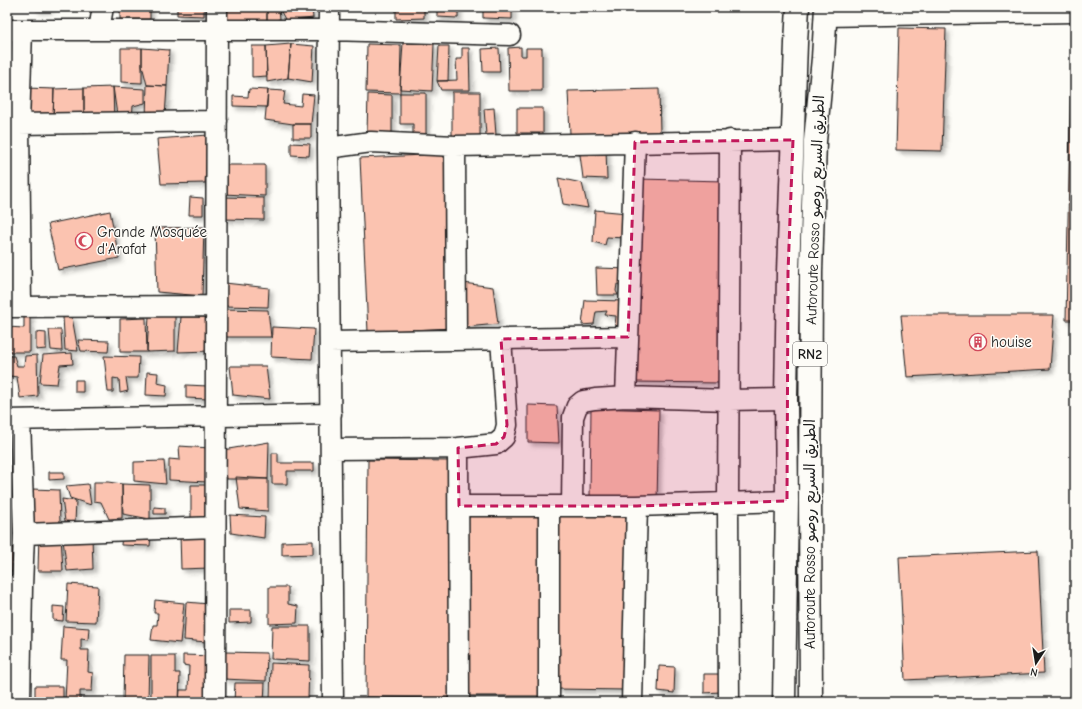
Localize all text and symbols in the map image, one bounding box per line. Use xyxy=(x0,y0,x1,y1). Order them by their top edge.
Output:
street label: Autoroute Rosso الطريق السريع روصو xyxy=(802,95,830,325)
place label: Grande Mosquée d'Arafat xyxy=(97,223,207,258)
mosque icon: Grande Mosquée d'Arafat xyxy=(74,231,94,251)
building icon: houise xyxy=(968,332,988,352)
place label: houise xyxy=(991,333,1032,351)
road number: RN2 xyxy=(793,342,827,366)
street label: Autoroute Rosso الطريق السريع روصو xyxy=(801,419,821,649)
north arrow xyxy=(1016,643,1056,683)
text: N xyxy=(1029,665,1039,679)

